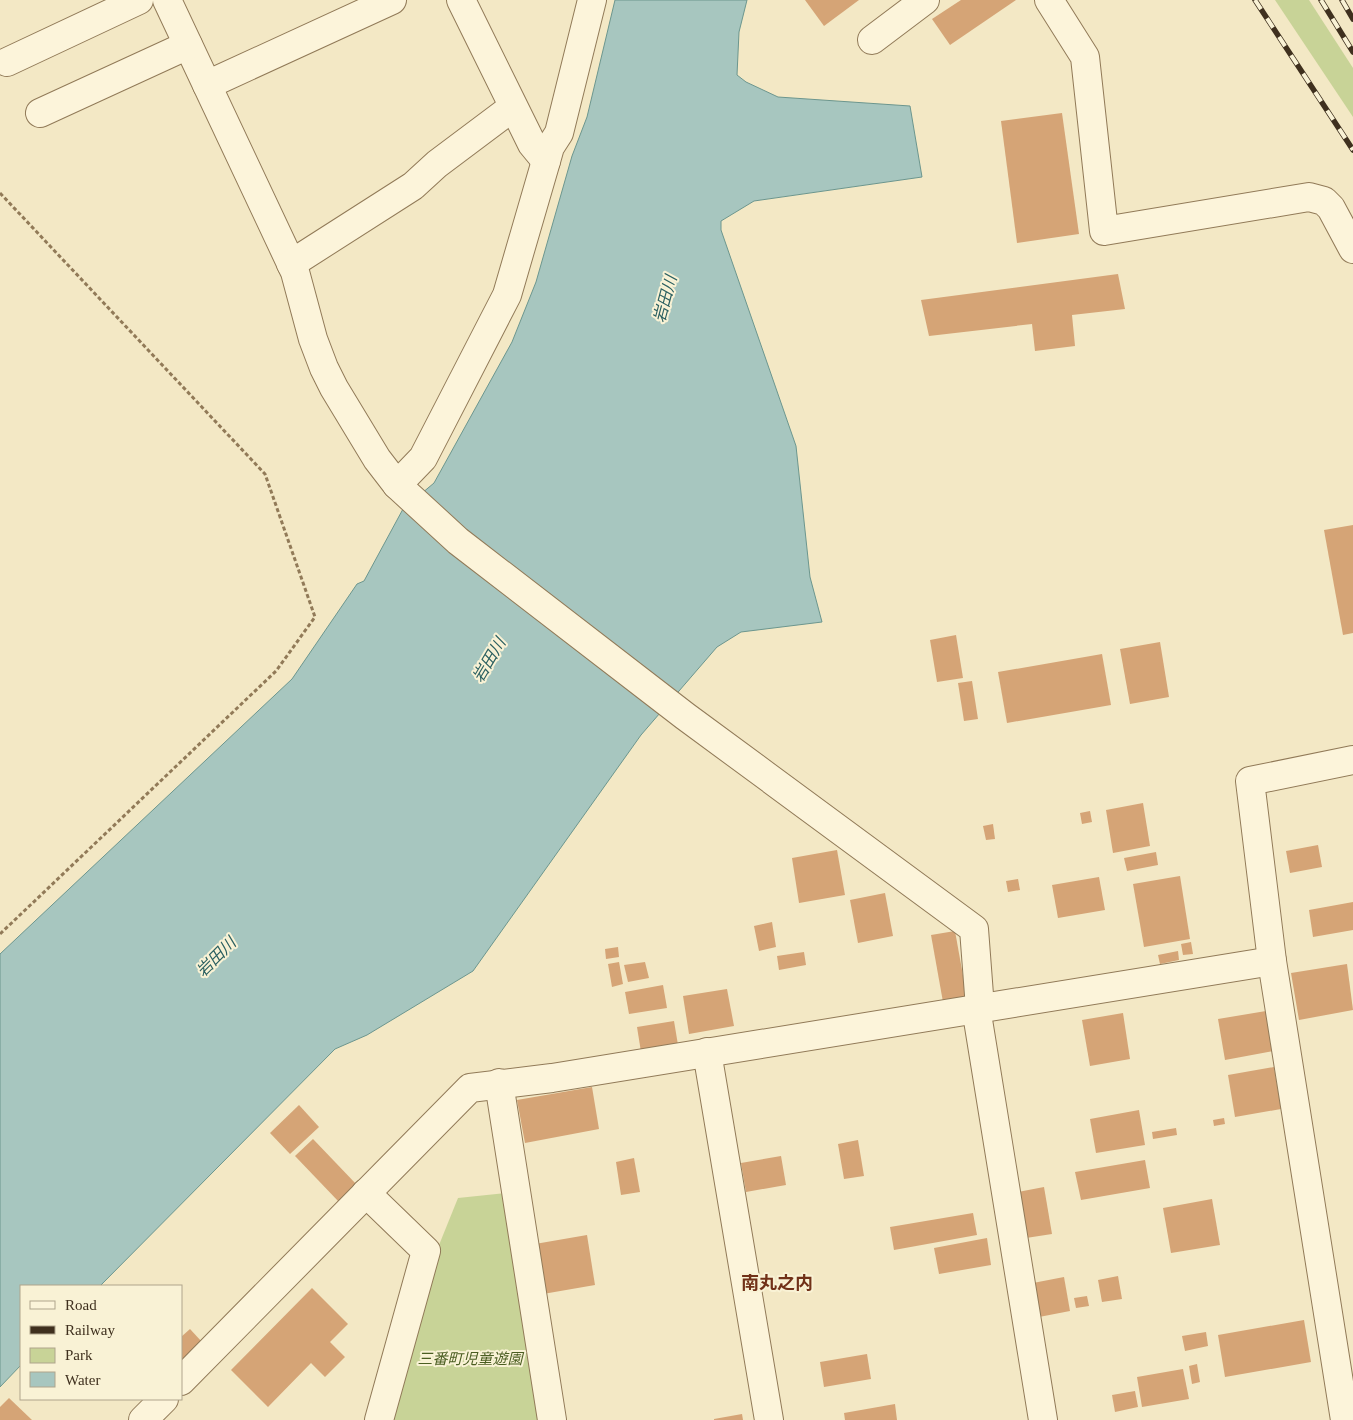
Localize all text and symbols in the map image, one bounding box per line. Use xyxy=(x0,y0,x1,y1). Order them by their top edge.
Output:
water label: 岩田川 xyxy=(651,272,680,324)
water label: 岩田川 xyxy=(469,633,510,685)
water label: 岩田川 xyxy=(193,933,240,980)
district label: 南丸之内 xyxy=(741,1273,813,1293)
legend xyxy=(20,1285,182,1400)
text: Road xyxy=(65,1297,97,1313)
text: Railway xyxy=(65,1322,115,1338)
text: Park xyxy=(65,1347,93,1363)
park label: 三番町児童遊園 xyxy=(417,1351,524,1367)
text: Water xyxy=(65,1372,100,1388)

